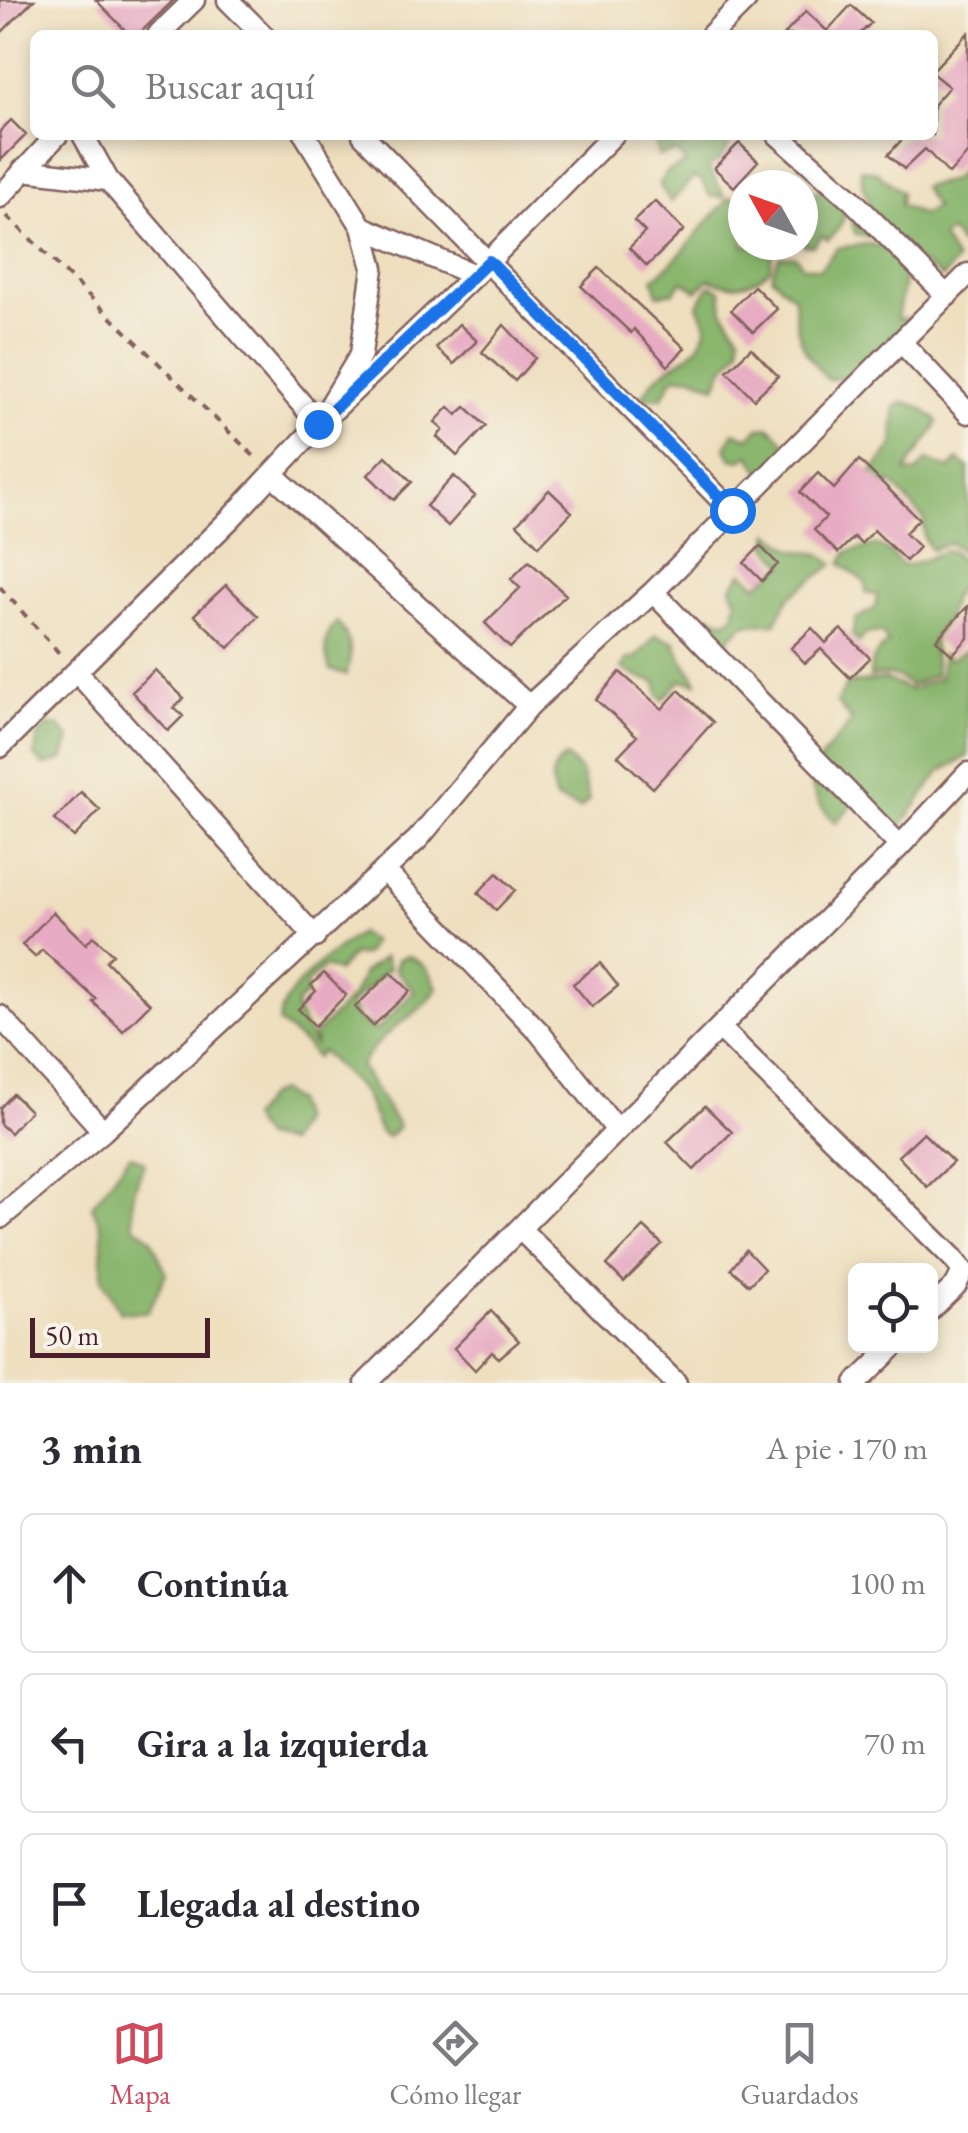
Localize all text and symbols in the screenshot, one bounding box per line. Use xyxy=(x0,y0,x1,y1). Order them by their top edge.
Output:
search box xyxy=(30,30,938,140)
icon: search xyxy=(65,58,120,113)
text: Buscar aquí xyxy=(145,61,314,110)
north arrow xyxy=(728,170,818,260)
route end xyxy=(296,402,342,448)
route start xyxy=(710,488,756,534)
map controls xyxy=(848,1263,938,1353)
button: locate xyxy=(848,1263,938,1353)
scale bar xyxy=(30,1313,210,1358)
text: 50 m xyxy=(45,1317,99,1353)
text: 3 min xyxy=(40,1421,142,1476)
text: A pie · 170 m xyxy=(766,1427,928,1469)
icon: ahead xyxy=(42,1556,97,1611)
text: Continúa xyxy=(137,1559,289,1608)
text: 100 m xyxy=(849,1562,926,1604)
icon: left xyxy=(42,1716,97,1771)
text: Gira a la izquierda xyxy=(137,1719,428,1768)
text: 70 m xyxy=(864,1722,926,1764)
icon: arrive xyxy=(42,1876,97,1931)
text: Llegada al destino xyxy=(137,1879,420,1928)
tab: Mapa xyxy=(109,2016,170,2112)
tab: Cómo llegar xyxy=(389,2016,521,2112)
tab: Guardados xyxy=(740,2016,859,2112)

